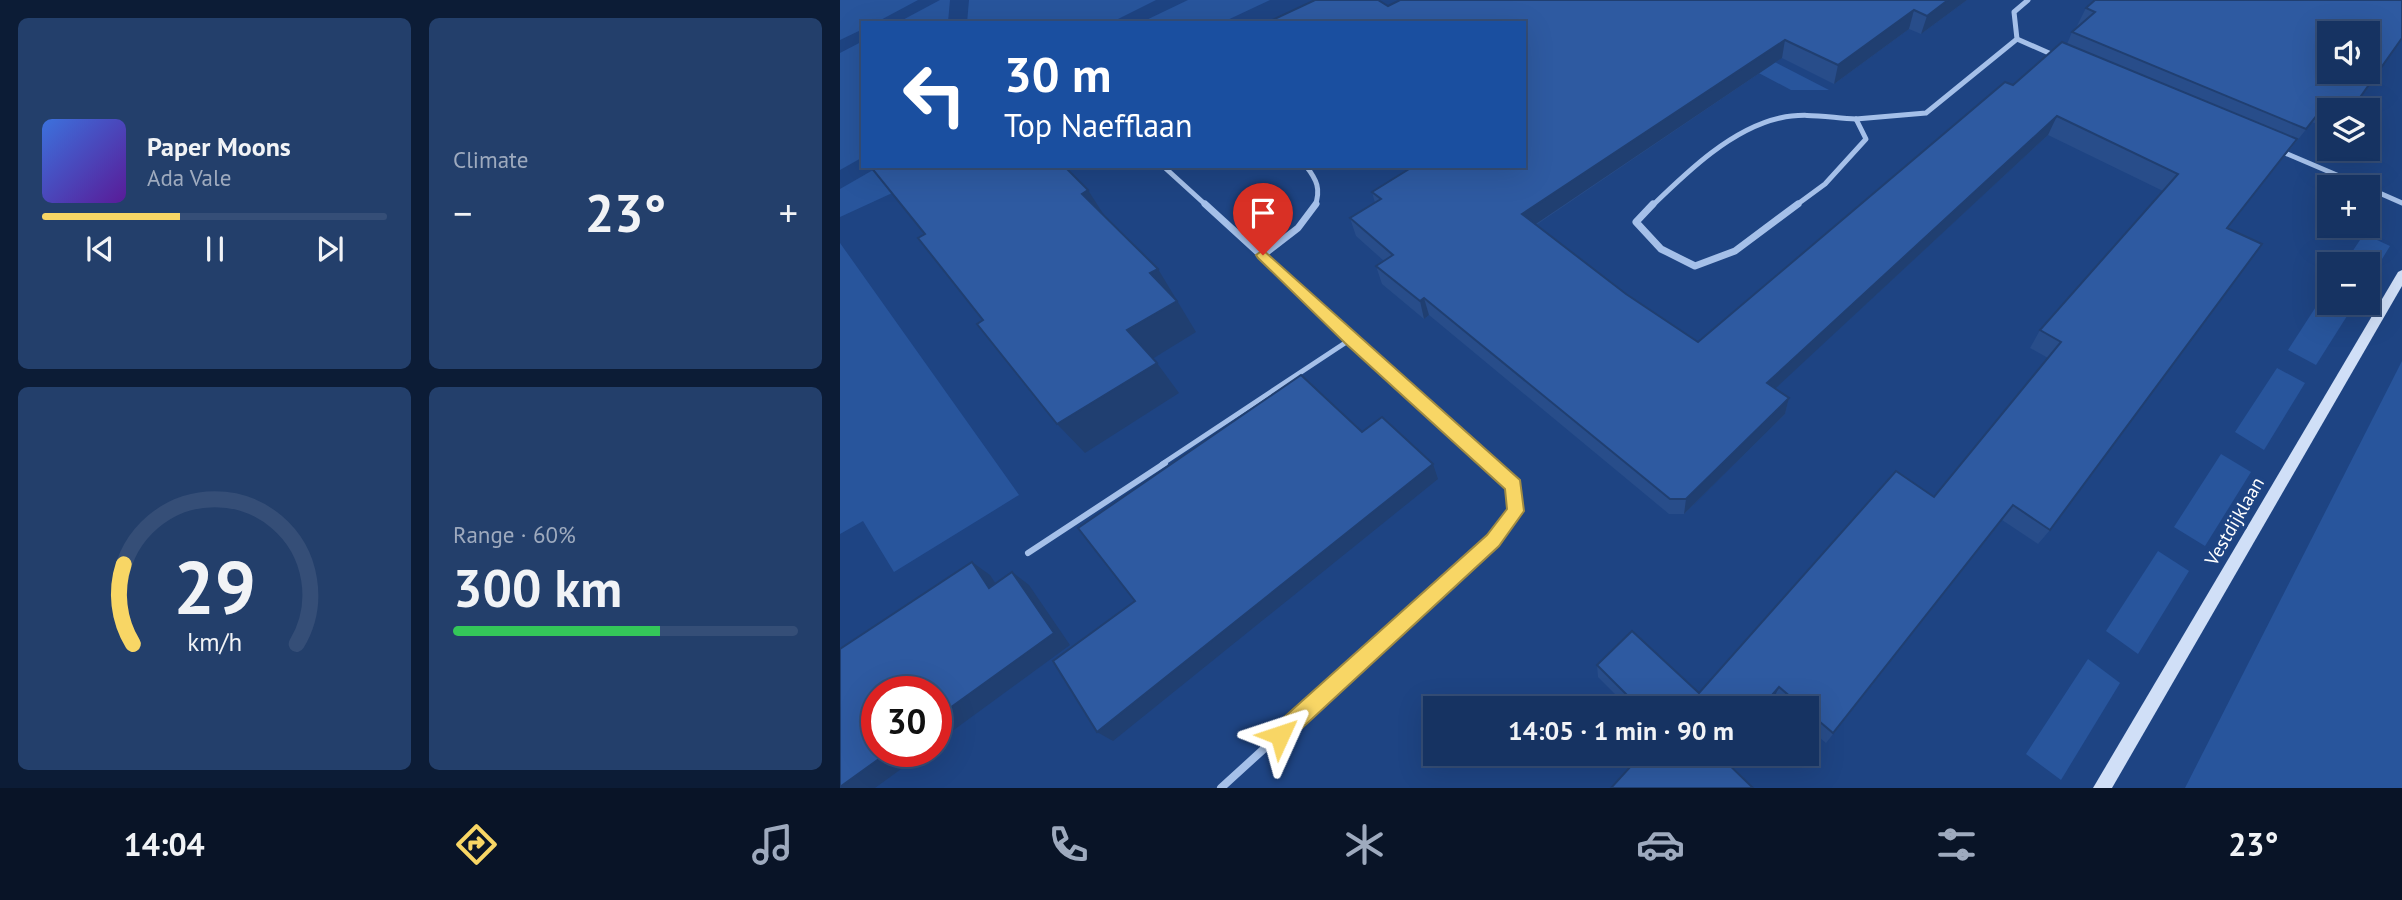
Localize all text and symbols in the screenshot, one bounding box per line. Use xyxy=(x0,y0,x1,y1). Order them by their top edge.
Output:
map controls xyxy=(2317,21,2380,315)
button: sound xyxy=(2317,21,2380,84)
text: 30 m xyxy=(1004,42,1111,106)
icon: left xyxy=(889,49,980,140)
button: layers xyxy=(2317,98,2380,161)
text: Top Naefflaan xyxy=(1004,104,1192,146)
text: Paper Moons xyxy=(147,130,291,163)
text: Climate xyxy=(453,145,528,174)
text: Ada Vale xyxy=(147,163,231,192)
button: + xyxy=(2317,175,2380,238)
text: 23° xyxy=(585,179,666,246)
pin xyxy=(1233,183,1293,255)
text: − xyxy=(453,188,472,237)
text: + xyxy=(779,188,798,237)
icon: arrive xyxy=(1244,194,1282,232)
icon: previous xyxy=(81,230,119,268)
icon: pause xyxy=(196,230,234,268)
icon: next xyxy=(311,230,349,268)
button: − xyxy=(2317,252,2380,315)
street label: Vestdijklaan xyxy=(2199,473,2269,570)
text: Range · 60% xyxy=(453,520,576,549)
text: 29 xyxy=(173,541,256,635)
text: 300 km xyxy=(453,554,622,621)
text: km/h xyxy=(187,626,242,658)
speed limit sign: 30 xyxy=(861,676,952,767)
position arrow xyxy=(1243,698,1317,772)
text: 14:05 · 1 min · 90 m xyxy=(1508,714,1734,747)
icon: directions xyxy=(452,820,501,869)
icon: music xyxy=(748,820,797,869)
icon: phone xyxy=(1044,820,1093,869)
icon: climate xyxy=(1340,820,1389,869)
icon: car xyxy=(1636,820,1685,869)
icon: filters xyxy=(1932,820,1981,869)
text: 14:04 xyxy=(124,823,205,865)
text: 23° xyxy=(2228,823,2278,865)

